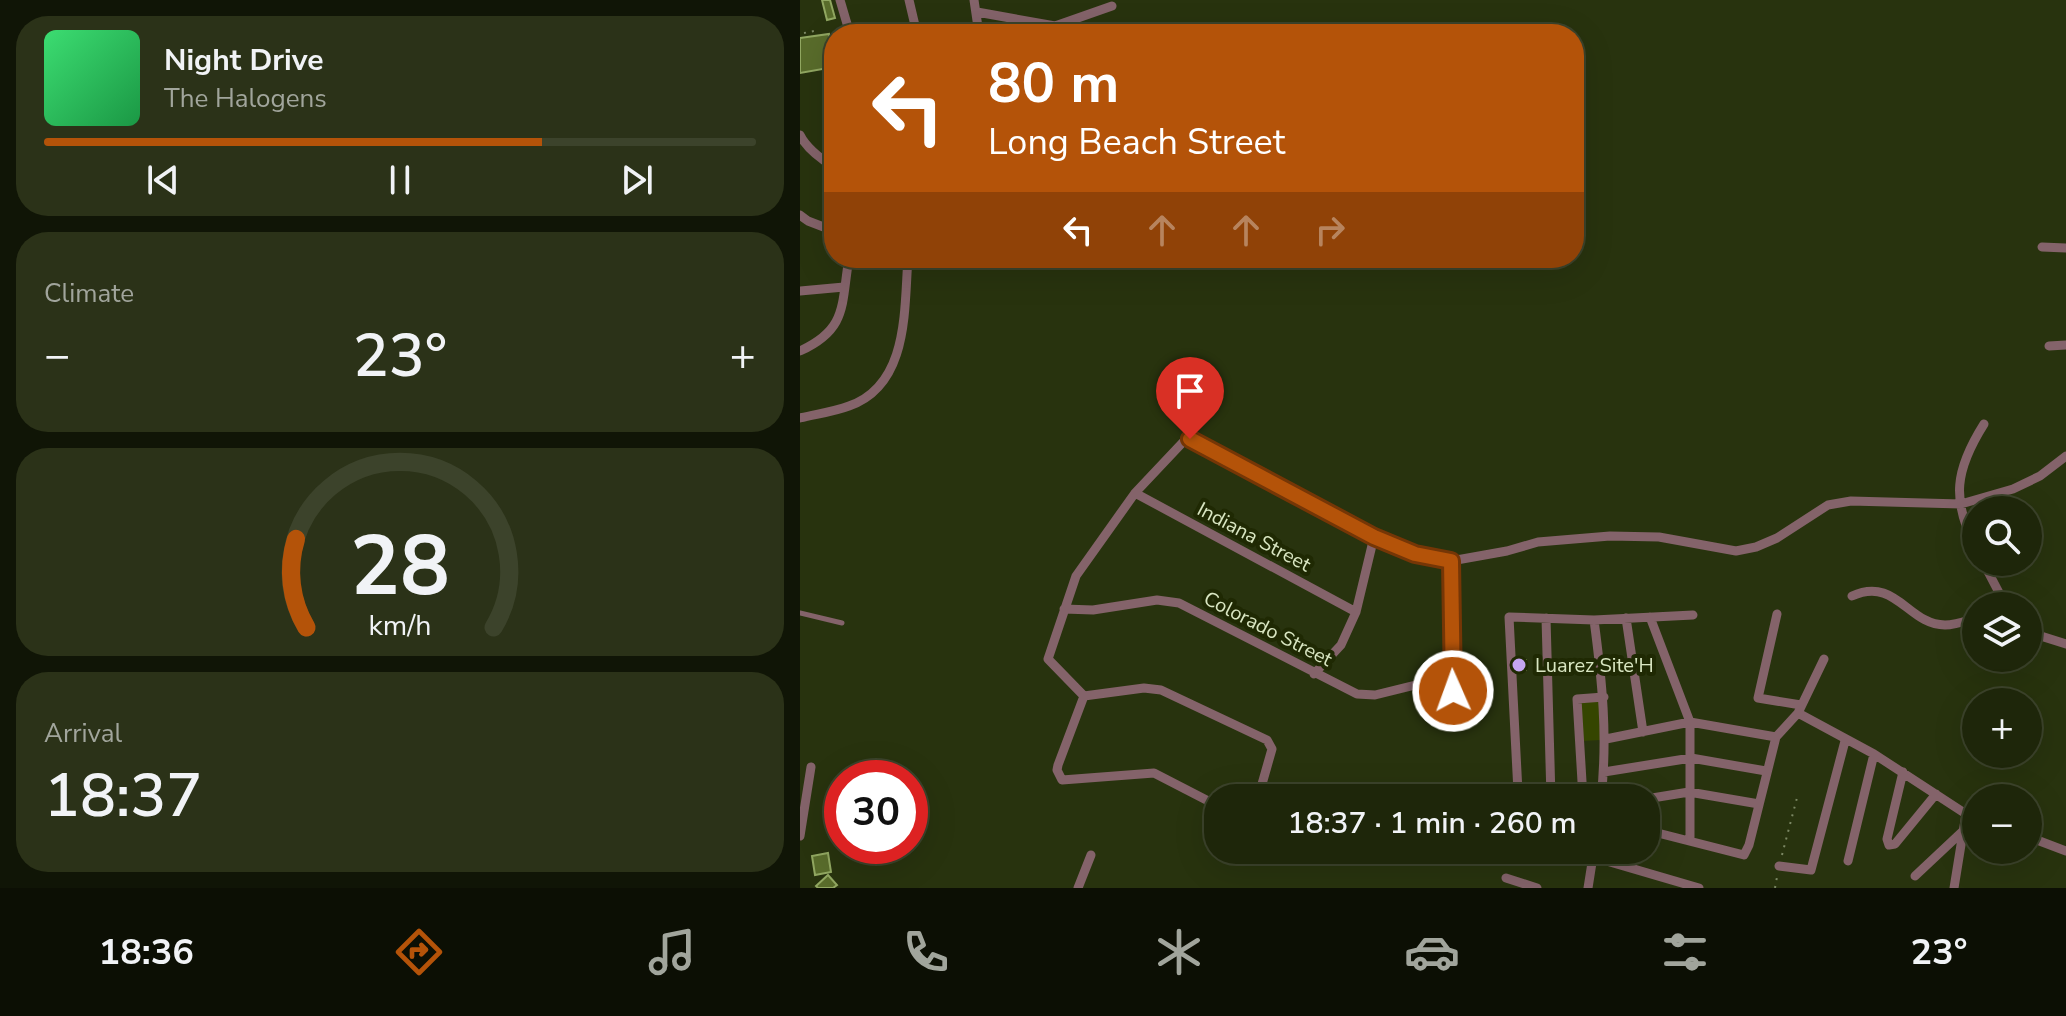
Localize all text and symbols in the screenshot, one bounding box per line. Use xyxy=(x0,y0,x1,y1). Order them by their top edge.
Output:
text: Night Drive xyxy=(164,40,323,81)
text: 80 m xyxy=(988,45,1119,122)
icon: left xyxy=(856,56,960,160)
text: The Halogens xyxy=(164,81,327,116)
text: Long Beach Street xyxy=(988,118,1285,167)
icon: previous xyxy=(141,158,185,202)
icon: pause xyxy=(378,158,422,202)
icon: next xyxy=(615,158,659,202)
icon: left xyxy=(1056,208,1100,252)
icon: ahead xyxy=(1140,208,1184,252)
icon: ahead xyxy=(1224,208,1268,252)
icon: right xyxy=(1308,208,1352,252)
text: Climate xyxy=(44,276,134,311)
text: 23° xyxy=(353,315,447,397)
text: − xyxy=(44,326,70,386)
text: + xyxy=(730,326,756,386)
pin xyxy=(1156,357,1224,439)
icon: arrive xyxy=(1168,369,1212,413)
street label: Indiana Street xyxy=(1192,496,1316,579)
map controls xyxy=(1962,496,2042,864)
button: search xyxy=(1962,496,2042,576)
text: 28 xyxy=(350,510,450,623)
street label: Colorado Street xyxy=(1199,585,1338,673)
button: layers xyxy=(1962,592,2042,672)
text: km/h xyxy=(369,606,431,645)
position arrow xyxy=(1411,649,1495,733)
place label: Luarez Site'H xyxy=(1535,652,1654,679)
marker: Luarez Site'H xyxy=(1510,656,1528,674)
button: + xyxy=(1962,688,2042,768)
text: Arrival xyxy=(44,716,122,751)
text: 18:37 xyxy=(44,755,202,837)
speed limit sign: 30 xyxy=(824,760,928,864)
button: − xyxy=(1962,784,2042,864)
text: 18:37 · 1 min · 260 m xyxy=(1287,803,1577,844)
icon: directions xyxy=(391,924,447,980)
icon: music xyxy=(644,924,700,980)
icon: phone xyxy=(898,924,954,980)
icon: climate xyxy=(1151,924,1207,980)
icon: car xyxy=(1404,924,1460,980)
icon: filters xyxy=(1657,924,1713,980)
text: 18:36 xyxy=(99,928,194,977)
text: 23° xyxy=(1910,928,1967,977)

